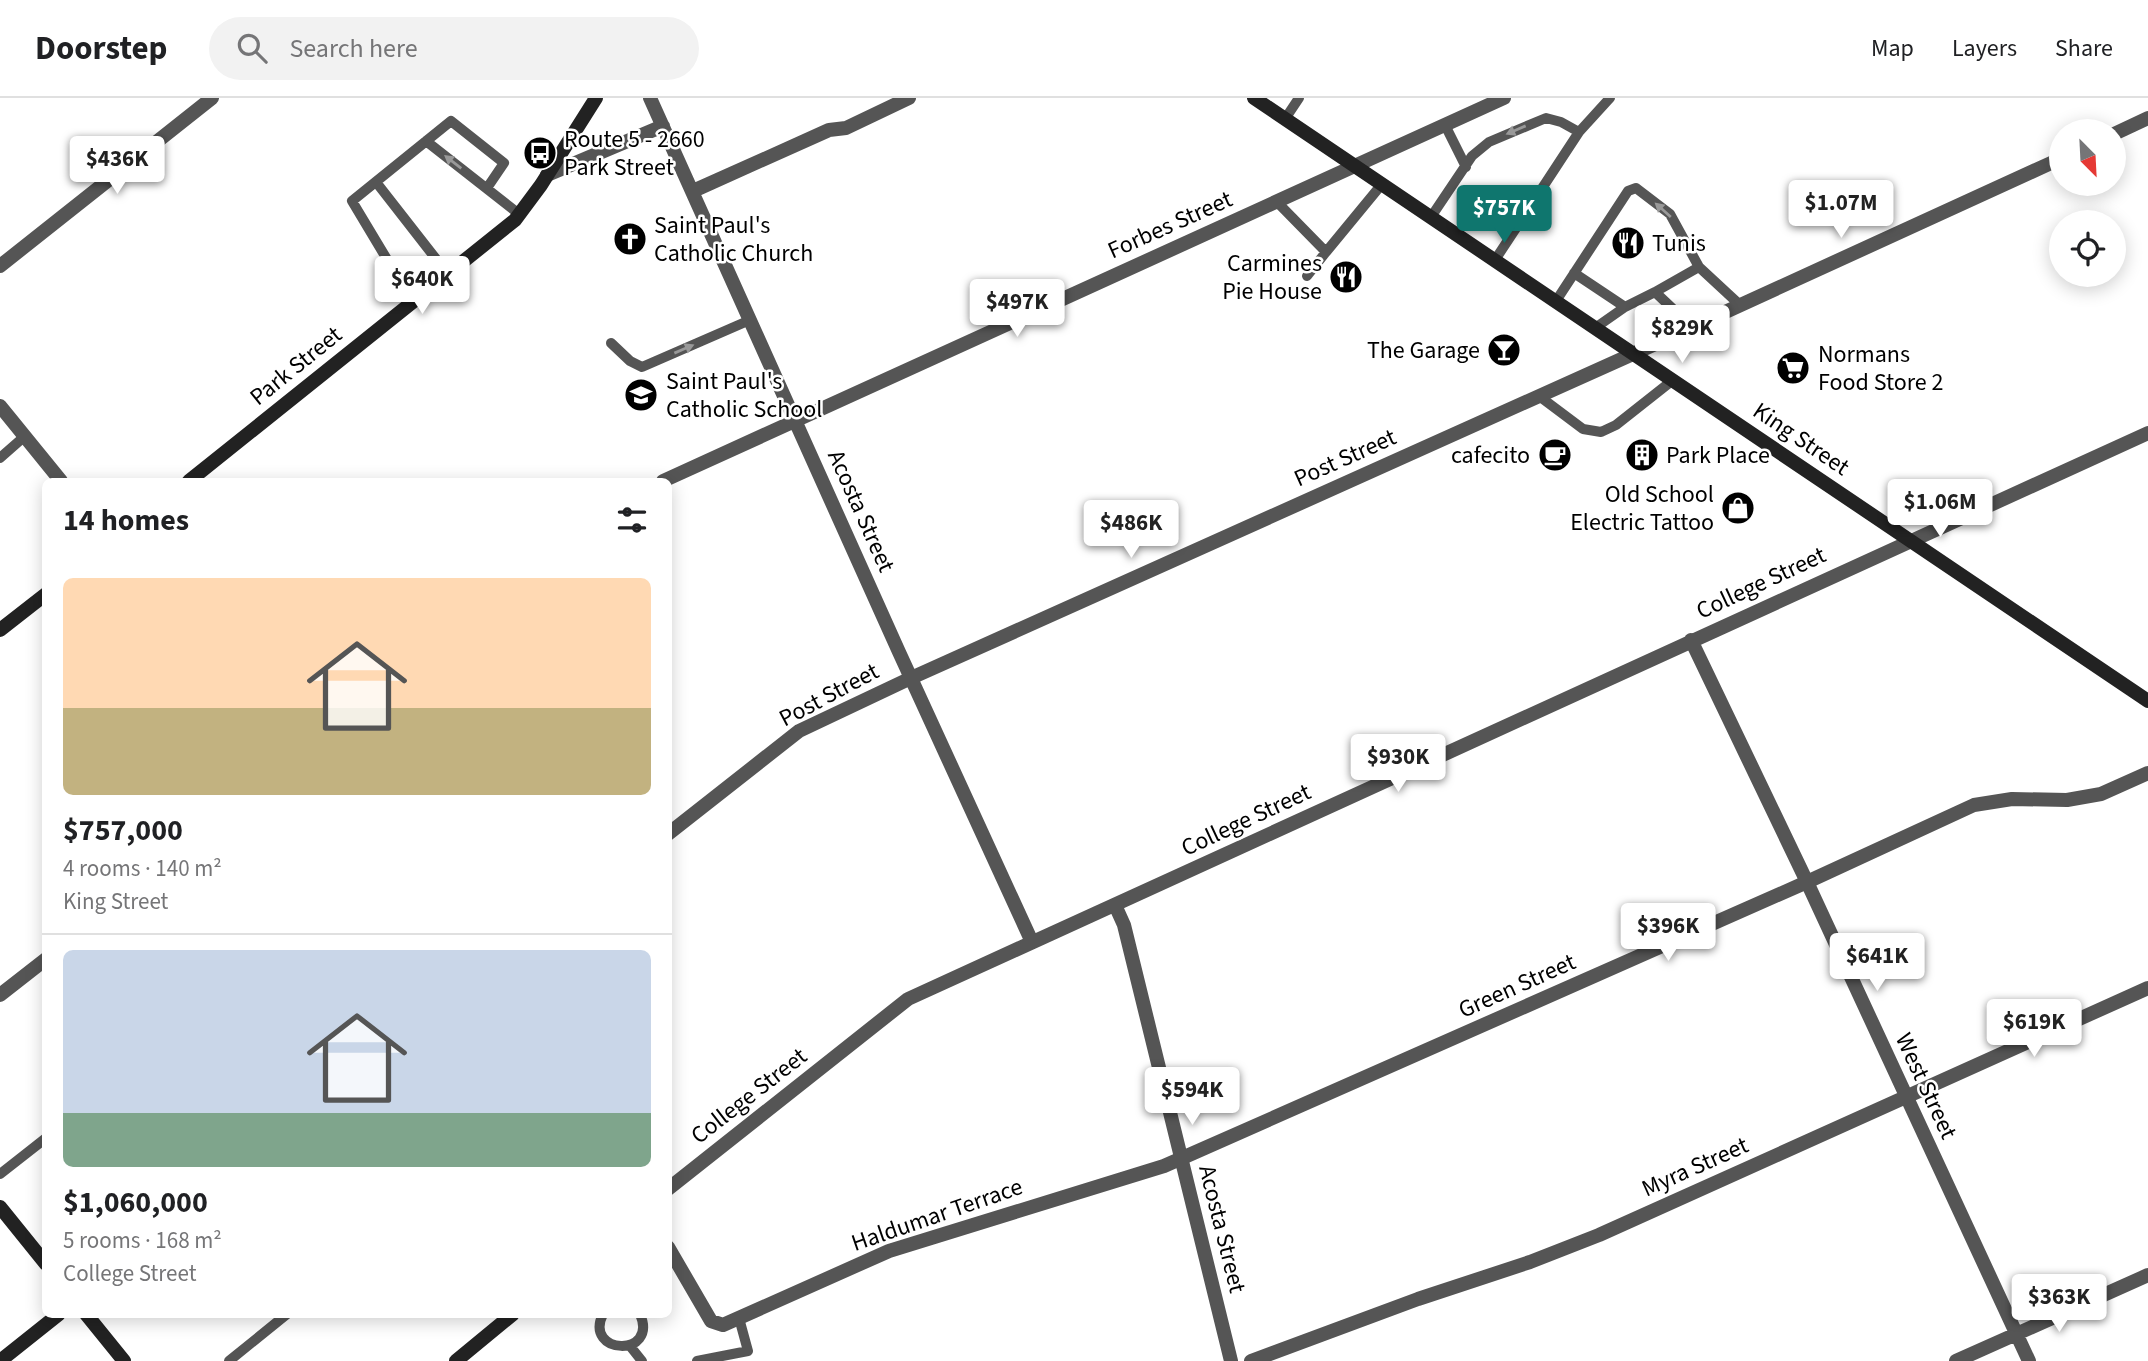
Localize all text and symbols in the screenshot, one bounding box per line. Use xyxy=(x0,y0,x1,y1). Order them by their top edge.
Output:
search box xyxy=(209,17,699,80)
text: Doorstep xyxy=(35,25,167,72)
icon: search xyxy=(233,29,271,67)
text: Search here xyxy=(289,30,418,67)
text: Map xyxy=(1871,31,1914,66)
text: Layers xyxy=(1952,31,2017,66)
text: Share xyxy=(2055,31,2113,66)
north arrow xyxy=(2049,119,2126,196)
map controls xyxy=(2049,119,2126,287)
place label: Route 5 - 2660 Park Street xyxy=(564,122,705,185)
one-way arrow xyxy=(1505,124,1526,135)
bus stop icon: Route 5 - 2660 Park Street xyxy=(521,134,559,172)
pin: $436K xyxy=(68,136,166,196)
text: $436K xyxy=(86,142,148,175)
one-way arrow xyxy=(445,155,463,170)
pin: $1.07M xyxy=(1784,180,1898,240)
street label: Forbes Street xyxy=(1102,182,1238,268)
pin: $757K xyxy=(1455,186,1553,245)
text: $1.07M xyxy=(1804,186,1878,219)
text: $757K xyxy=(1473,191,1535,224)
one-way arrow xyxy=(1654,202,1672,218)
place label: Saint Paul's Catholic Church xyxy=(654,208,813,271)
button: locate xyxy=(2049,210,2126,287)
church icon: Saint Paul's Catholic Church xyxy=(611,220,649,258)
restaurant icon: Tunis xyxy=(1609,224,1647,262)
place label: Tunis xyxy=(1652,226,1706,261)
place label: Carmines Pie House xyxy=(1222,246,1322,309)
pin: $640K xyxy=(373,256,471,316)
restaurant icon: Carmines Pie House xyxy=(1327,258,1365,296)
text: $640K xyxy=(391,262,453,295)
pin: $497K xyxy=(968,280,1066,339)
text: $497K xyxy=(986,285,1048,318)
pin: $829K xyxy=(1633,306,1731,365)
text: $829K xyxy=(1651,311,1713,344)
street label: Park Street xyxy=(242,318,350,414)
bar icon: The Garage xyxy=(1485,331,1523,369)
place label: The Garage xyxy=(1367,333,1480,368)
place label: Normans Food Store 2 xyxy=(1818,337,1943,400)
one-way arrow xyxy=(674,344,695,355)
supermarket icon: Normans Food Store 2 xyxy=(1774,349,1812,387)
place label: Saint Paul's Catholic School xyxy=(666,364,822,427)
school or university icon: Saint Paul's Catholic School xyxy=(622,376,660,414)
street label: King Street xyxy=(1746,394,1856,484)
street label: Post Street xyxy=(1288,420,1402,496)
cafe icon: cafecito xyxy=(1536,436,1574,474)
building icon: Park Place xyxy=(1623,436,1661,474)
place label: cafecito xyxy=(1451,438,1530,473)
place label: Park Place xyxy=(1666,438,1770,473)
street label: Acosta Street xyxy=(818,444,904,578)
place label: Old School Electric Tattoo xyxy=(1570,477,1714,540)
pin: $1.06M xyxy=(1883,480,1997,539)
text: $1.06M xyxy=(1903,485,1977,518)
shop icon: Old School Electric Tattoo xyxy=(1719,489,1757,527)
text: 14 homes xyxy=(63,499,189,542)
pin: $486K xyxy=(1082,500,1180,560)
icon: filters xyxy=(613,501,651,539)
text: $486K xyxy=(1100,506,1162,539)
street label: College Street xyxy=(1691,538,1831,628)
icon: home xyxy=(294,623,420,749)
street label: Post Street xyxy=(773,654,885,736)
pin: $930K xyxy=(1349,734,1447,794)
text: $930K xyxy=(1367,740,1429,773)
street label: College Street xyxy=(1176,775,1316,865)
text: $757,000 xyxy=(63,809,183,852)
text: 4 rooms · 140 m² xyxy=(63,852,222,885)
text: King Street xyxy=(63,885,168,918)
pin: $396K xyxy=(1619,904,1717,963)
text: $396K xyxy=(1637,909,1699,942)
pin: $641K xyxy=(1828,934,1926,993)
text: $641K xyxy=(1846,939,1908,972)
street label: Green Street xyxy=(1453,945,1581,1027)
icon: home xyxy=(294,995,420,1121)
pin: $619K xyxy=(1985,1000,2083,1059)
text: $619K xyxy=(2003,1005,2065,1038)
street label: West Street xyxy=(1886,1027,1966,1145)
street label: College Street xyxy=(683,1039,815,1153)
pin: $594K xyxy=(1143,1068,1241,1127)
text: $594K xyxy=(1161,1073,1223,1106)
street label: Myra Street xyxy=(1636,1128,1754,1206)
street label: Acosta Street xyxy=(1189,1161,1255,1297)
street label: Haldumar Terrace xyxy=(847,1169,1027,1261)
text: $1,060,000 xyxy=(63,1181,208,1224)
text: 5 rooms · 168 m² xyxy=(63,1224,222,1257)
text: College Street xyxy=(63,1257,196,1290)
pin: $363K xyxy=(2010,1274,2108,1334)
text: $363K xyxy=(2028,1280,2090,1313)

